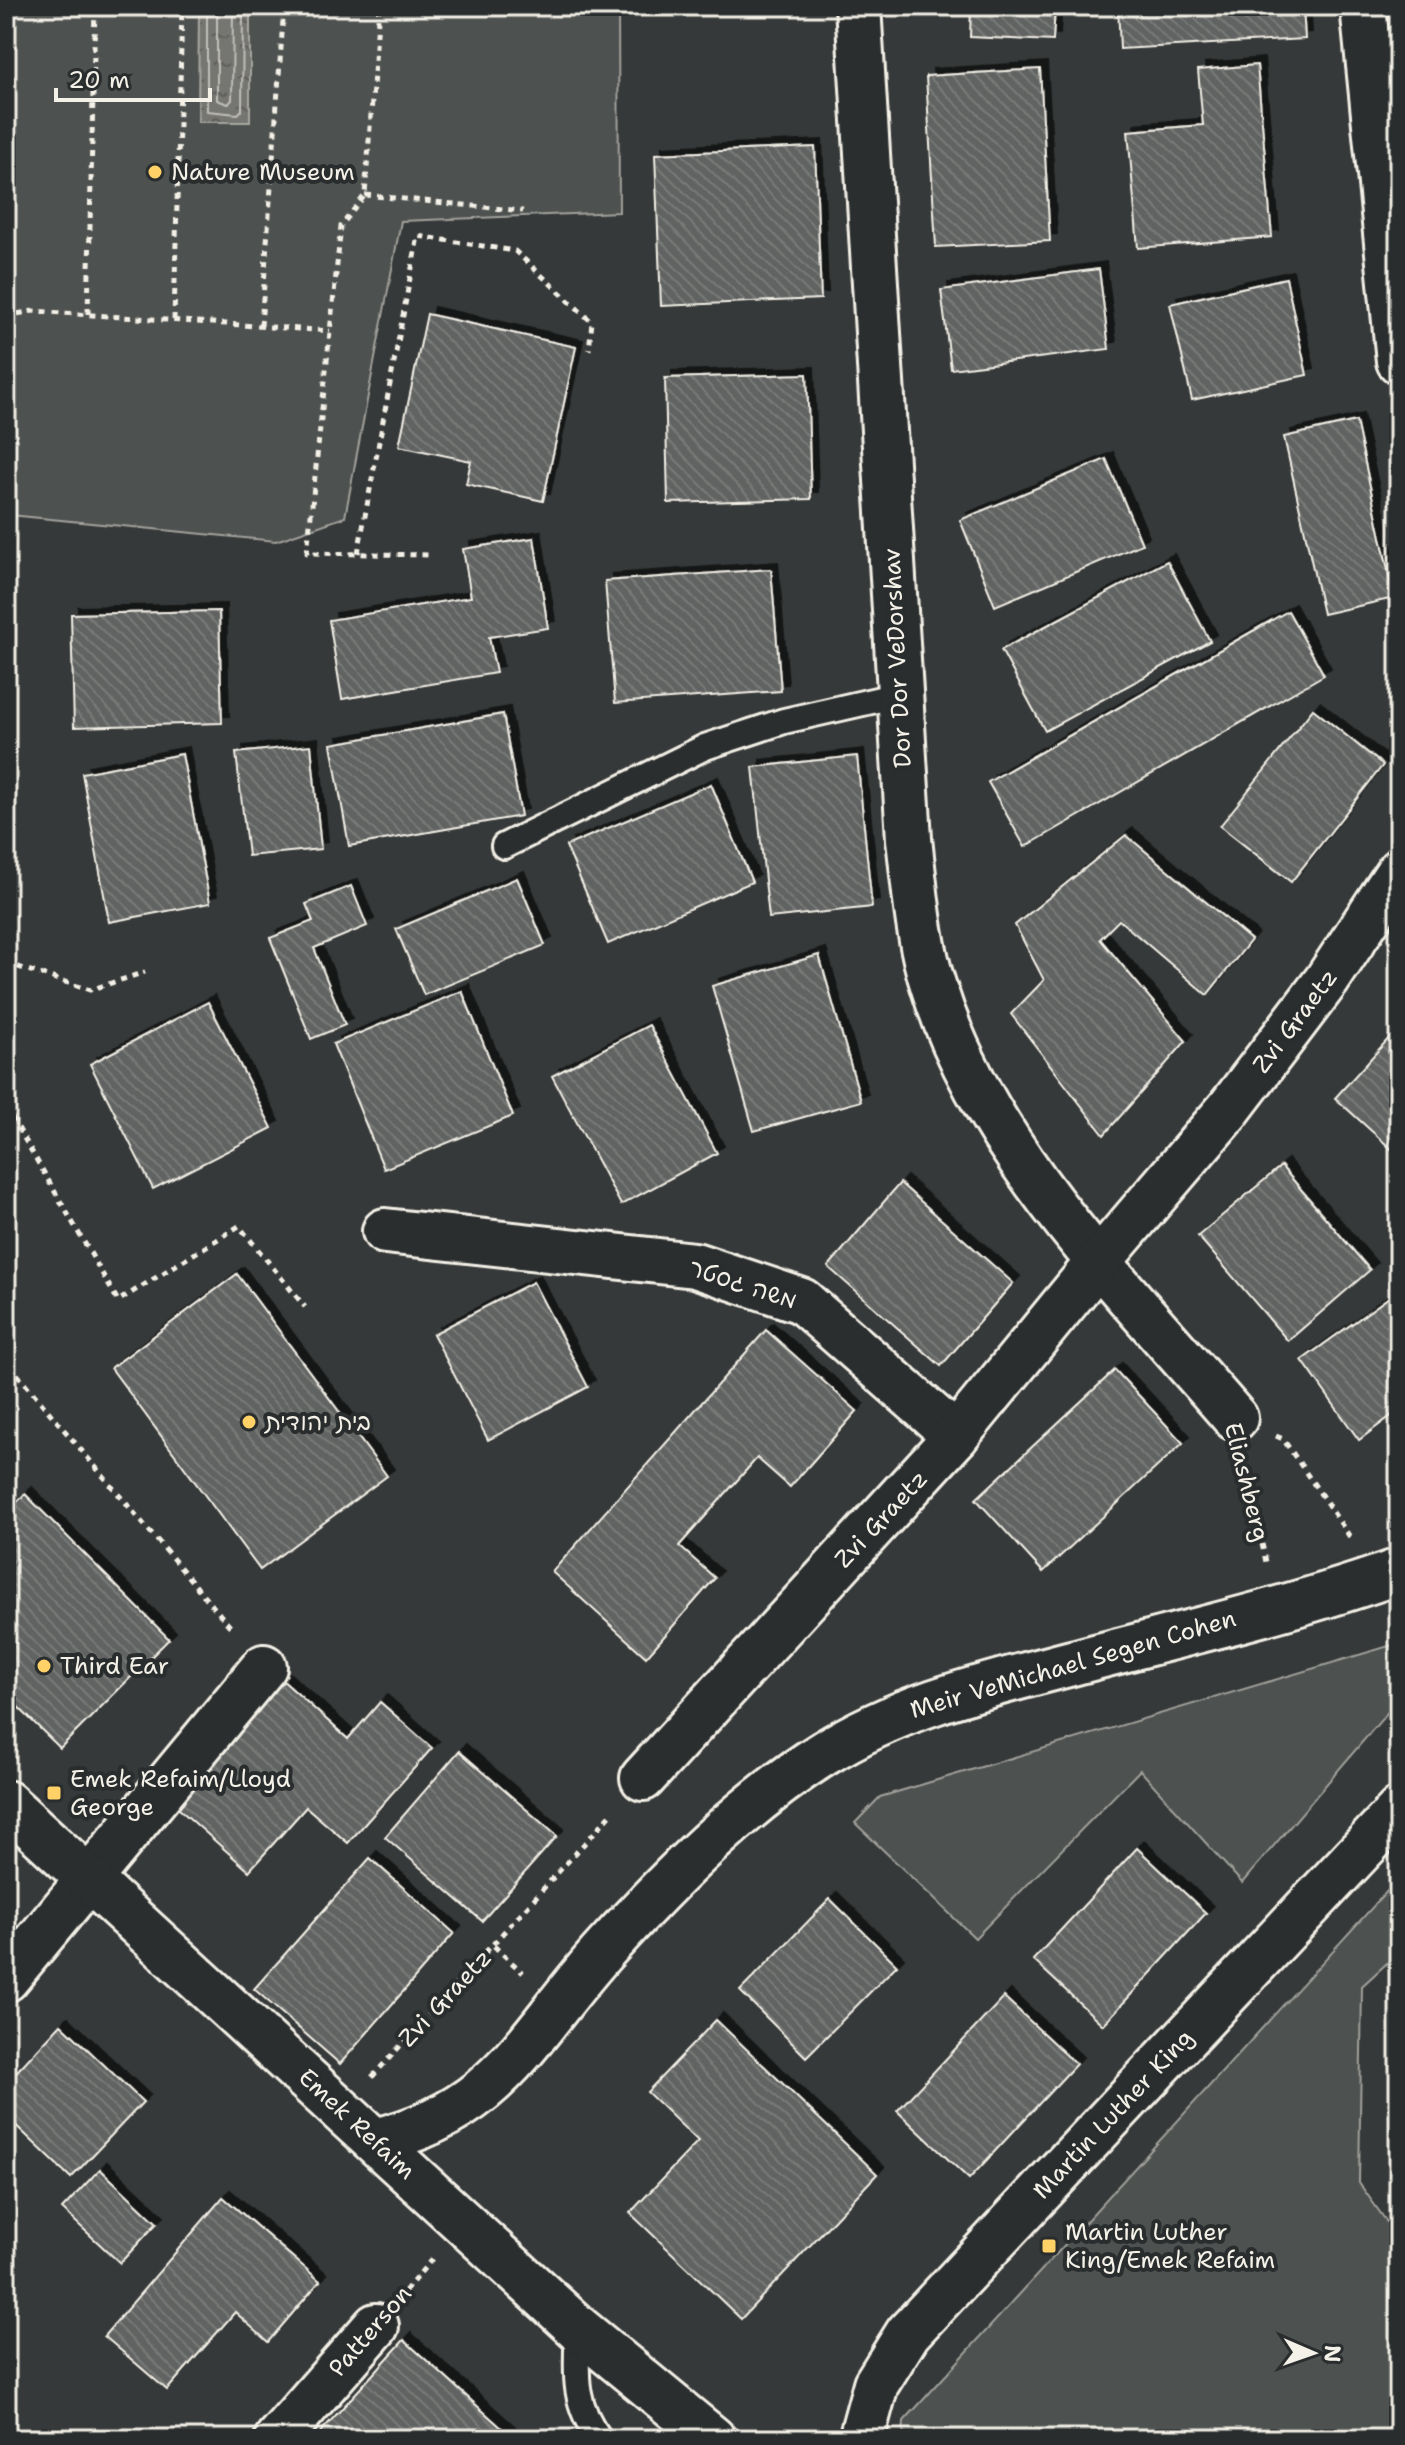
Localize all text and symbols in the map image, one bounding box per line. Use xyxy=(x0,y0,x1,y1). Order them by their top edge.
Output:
scale bar xyxy=(56,52,210,102)
text: 20 m xyxy=(68,64,130,96)
place label: Nature Museum xyxy=(171,156,355,188)
marker: Nature Museum xyxy=(146,163,164,181)
street label: Dor Dor VeDorshav xyxy=(875,547,919,769)
street label: Zvi Graetz xyxy=(1245,962,1345,1080)
street label: משה גסטר xyxy=(685,1252,801,1316)
place label: בית יהודית xyxy=(263,1406,371,1438)
marker: בית יהודית xyxy=(240,1413,258,1431)
street label: Eliashberg xyxy=(1217,1419,1277,1545)
street label: Zvi Graetz xyxy=(827,1463,935,1575)
street label: Meir VeMichael Segen Cohen xyxy=(906,1602,1240,1726)
place label: Third Ear xyxy=(60,1650,169,1682)
marker: Third Ear xyxy=(35,1657,53,1675)
place label: Emek Refaim/Lloyd George xyxy=(70,1763,291,1823)
marker: Emek Refaim/Lloyd George xyxy=(45,1784,63,1802)
street label: Zvi Graetz xyxy=(391,1942,499,2054)
street label: Martin Luther King xyxy=(1026,2022,1200,2206)
street label: Emek Refaim xyxy=(292,2061,422,2187)
place label: Martin Luther King/Emek Refaim xyxy=(1065,2216,1275,2276)
marker: Martin Luther King/Emek Refaim xyxy=(1040,2237,1058,2255)
street label: Patterson xyxy=(321,2279,419,2383)
north arrow xyxy=(1273,2313,1353,2393)
text: N xyxy=(1318,2344,1347,2363)

